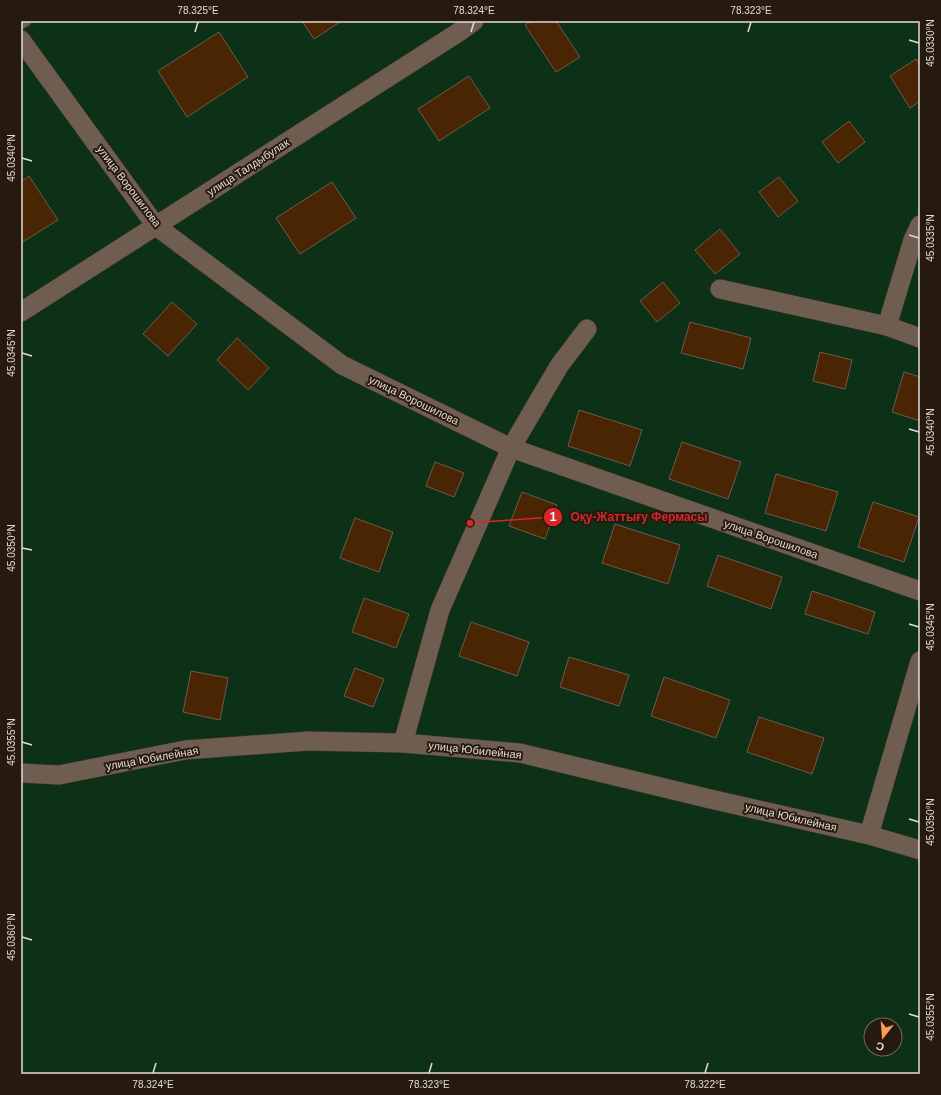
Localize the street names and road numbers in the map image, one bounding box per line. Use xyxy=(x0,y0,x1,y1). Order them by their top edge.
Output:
street label: улица Талдыбулак xyxy=(205,136,291,198)
street label: улица Ворошилова xyxy=(95,143,164,230)
street label: улица Ворошилова xyxy=(367,373,462,427)
street label: улица Ворошилова xyxy=(723,517,820,561)
street label: улица Юбилейная xyxy=(428,739,522,761)
street label: улица Юбилейная xyxy=(105,744,199,772)
street label: улица Юбилейная xyxy=(744,801,838,833)

